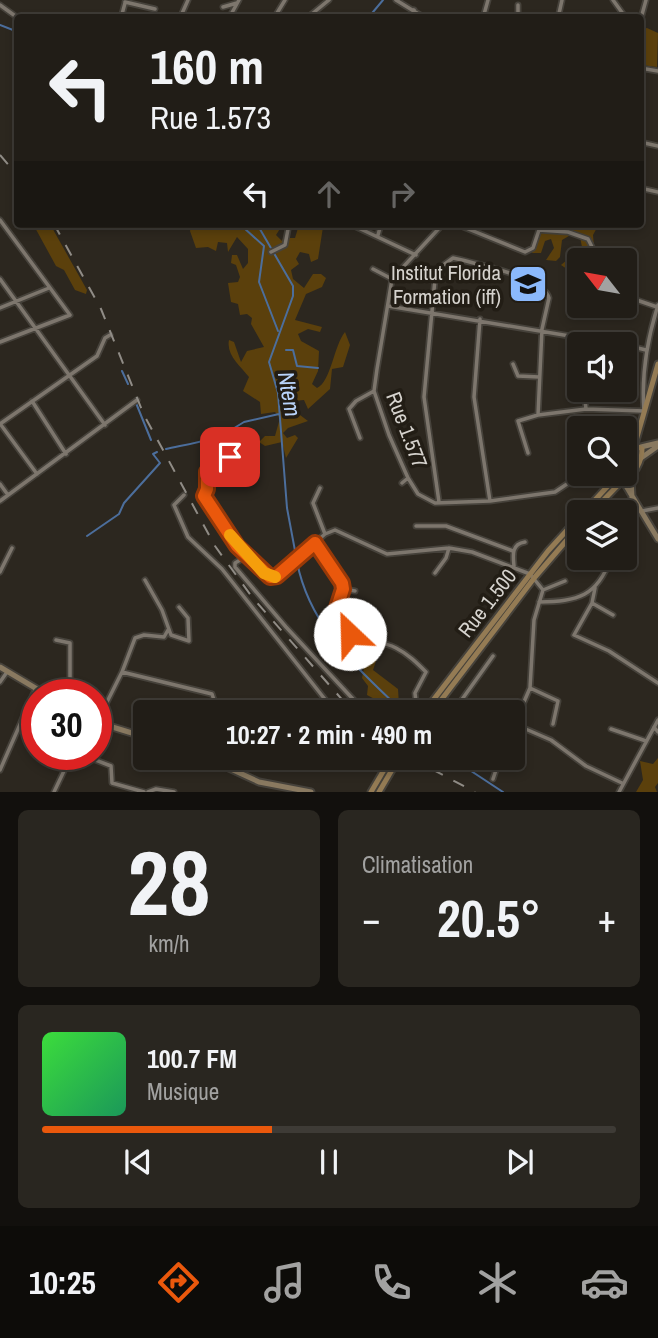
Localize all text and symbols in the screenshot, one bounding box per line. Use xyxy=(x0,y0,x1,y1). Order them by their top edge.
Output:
text: 160 m xyxy=(150,33,264,99)
icon: left xyxy=(35,42,126,133)
text: Rue 1.573 xyxy=(150,96,271,139)
icon: left xyxy=(237,175,275,213)
icon: ahead xyxy=(310,175,348,213)
icon: right xyxy=(383,175,421,213)
north arrow xyxy=(567,248,637,318)
map controls xyxy=(567,248,637,570)
place label: Institut Florida Formation (iff) xyxy=(391,258,501,311)
school or university icon: Institut Florida Formation (iff) xyxy=(507,263,549,305)
button: sound xyxy=(567,332,637,402)
water label: Ntem xyxy=(271,369,309,419)
street label: Rue 1.577 xyxy=(379,388,435,472)
button: search xyxy=(567,416,637,486)
pin xyxy=(200,427,260,487)
icon: arrive xyxy=(211,438,249,476)
button: layers xyxy=(567,500,637,570)
street label: Rue 1.500 xyxy=(451,563,523,643)
position arrow xyxy=(313,597,387,671)
speed limit sign: 30 xyxy=(21,679,112,770)
text: 10:27 · 2 min · 490 m xyxy=(226,717,432,752)
text: 28 xyxy=(128,821,211,943)
text: Climatisation xyxy=(362,849,473,880)
text: 20.5° xyxy=(437,883,541,953)
text: − xyxy=(362,893,380,944)
text: + xyxy=(598,893,616,944)
text: km/h xyxy=(149,928,189,959)
text: 100.7 FM xyxy=(147,1041,237,1076)
text: Musique xyxy=(147,1076,219,1107)
icon: previous xyxy=(119,1143,157,1181)
icon: pause xyxy=(310,1143,348,1181)
icon: next xyxy=(501,1143,539,1181)
icon: directions xyxy=(154,1258,203,1307)
icon: music xyxy=(260,1258,309,1307)
icon: phone xyxy=(367,1258,416,1307)
icon: climate xyxy=(473,1258,522,1307)
icon: car xyxy=(580,1258,629,1307)
text: 10:25 xyxy=(29,1261,96,1304)

